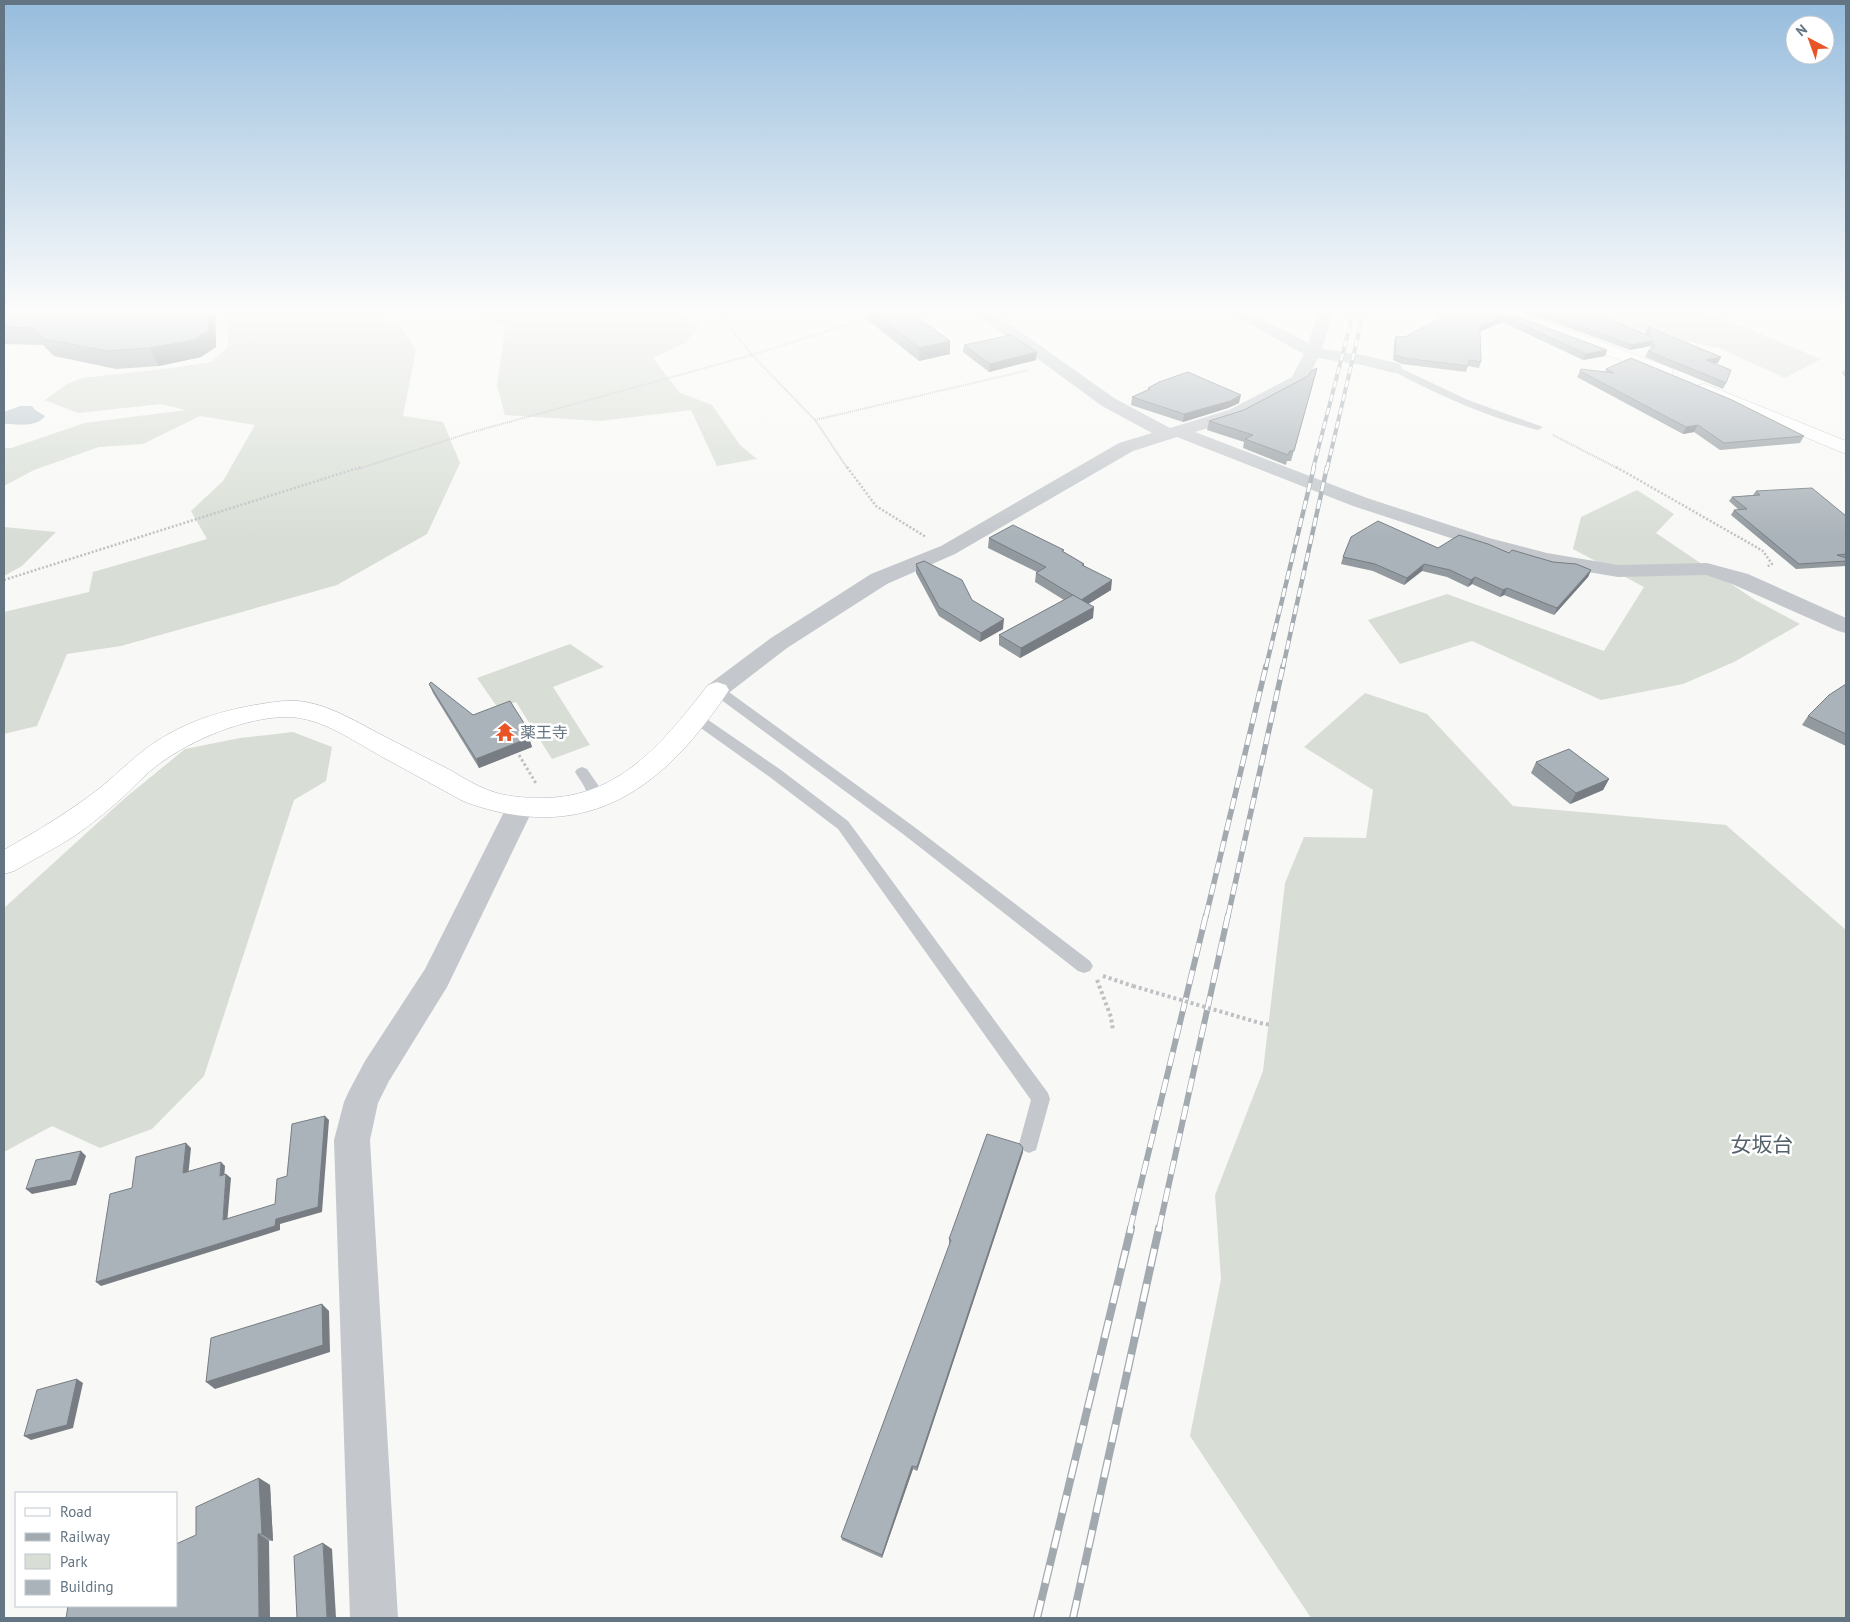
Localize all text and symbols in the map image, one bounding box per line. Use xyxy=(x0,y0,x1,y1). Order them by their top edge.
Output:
north arrow xyxy=(1785,15,1835,65)
text: N xyxy=(1792,20,1811,40)
temple icon: 薬王寺 xyxy=(494,721,516,743)
place label: 薬王寺 xyxy=(520,722,568,742)
district label: 女坂台 xyxy=(1731,1131,1794,1158)
legend xyxy=(15,1492,178,1607)
text: Road xyxy=(60,1502,92,1521)
text: Railway xyxy=(60,1527,110,1546)
text: Park xyxy=(60,1552,88,1571)
text: Building xyxy=(60,1577,114,1596)

